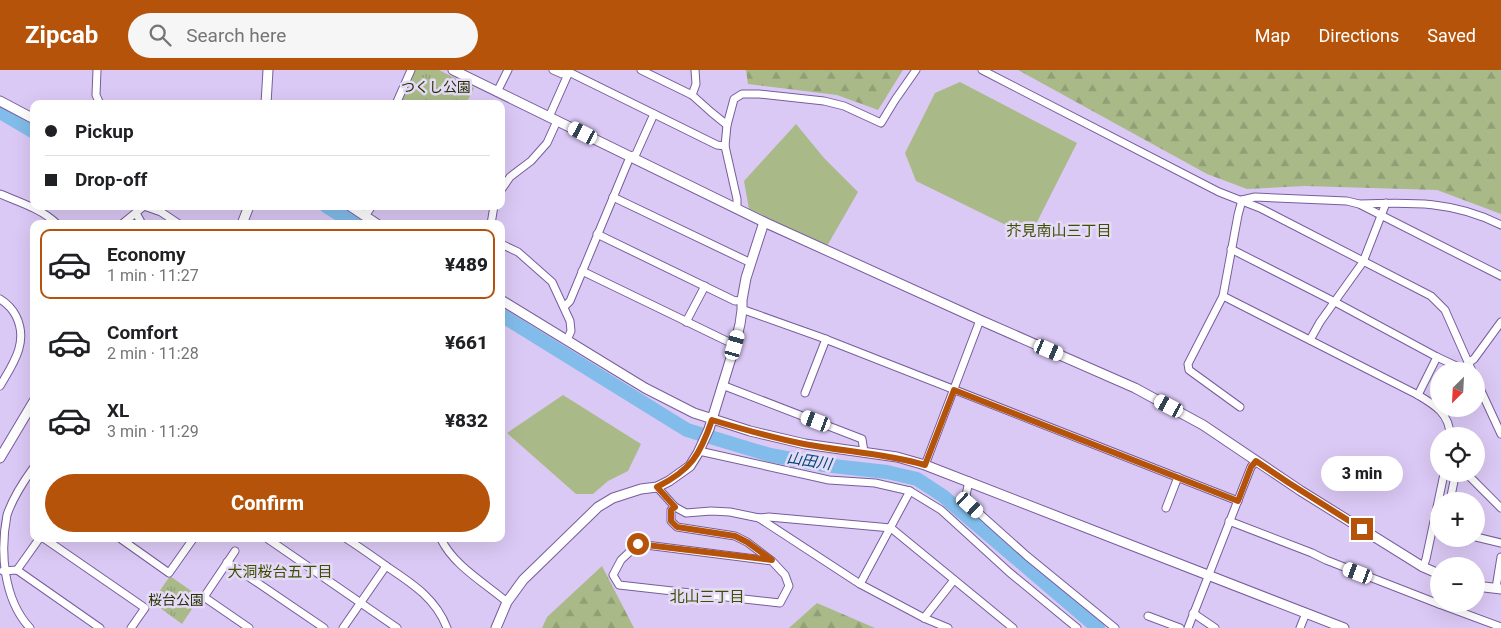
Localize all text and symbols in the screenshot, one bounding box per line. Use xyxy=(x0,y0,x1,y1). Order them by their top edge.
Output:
search box xyxy=(128,13,478,58)
text: Zipcab xyxy=(25,21,98,49)
icon: search xyxy=(146,21,174,49)
text: Search here xyxy=(186,24,286,47)
text: Map xyxy=(1255,25,1290,46)
text: Directions xyxy=(1318,25,1399,46)
text: Saved xyxy=(1427,25,1476,46)
park label: つくし公園 xyxy=(401,79,471,95)
text: Pickup xyxy=(75,120,134,143)
car xyxy=(566,120,599,146)
text: Drop-off xyxy=(75,168,147,191)
district label: 芥見南山三丁目 xyxy=(1006,222,1112,240)
icon: car xyxy=(47,242,92,287)
text: Economy xyxy=(107,243,186,266)
text: ¥489 xyxy=(445,253,488,276)
text: 1 min · 11:27 xyxy=(107,266,199,285)
icon: car xyxy=(47,320,92,365)
text: Comfort xyxy=(107,321,178,344)
car xyxy=(723,329,746,361)
text: ¥661 xyxy=(445,331,488,354)
car xyxy=(1032,337,1065,363)
text: 2 min · 11:28 xyxy=(107,344,199,363)
north arrow xyxy=(1430,362,1485,418)
map controls xyxy=(1430,362,1485,612)
car xyxy=(1152,392,1185,420)
icon: car xyxy=(47,398,92,443)
text: XL xyxy=(107,399,129,422)
text: ¥832 xyxy=(445,409,488,432)
car xyxy=(799,409,832,433)
text: 3 min · 11:29 xyxy=(107,422,199,441)
button: locate xyxy=(1430,427,1485,482)
water label: 山田川 xyxy=(785,449,835,474)
callout: 3 min xyxy=(1321,456,1403,492)
text: 3 min xyxy=(1342,464,1382,483)
button: Confirm xyxy=(45,474,490,532)
car xyxy=(953,489,986,521)
button: + xyxy=(1430,492,1485,547)
route end xyxy=(1351,518,1373,540)
route start xyxy=(627,533,649,555)
button: − xyxy=(1430,557,1485,612)
car xyxy=(1341,561,1374,585)
district label: 大洞桜台五丁目 xyxy=(227,563,333,581)
district label: 北山三丁目 xyxy=(669,588,745,606)
park label: 桜台公園 xyxy=(148,592,204,608)

